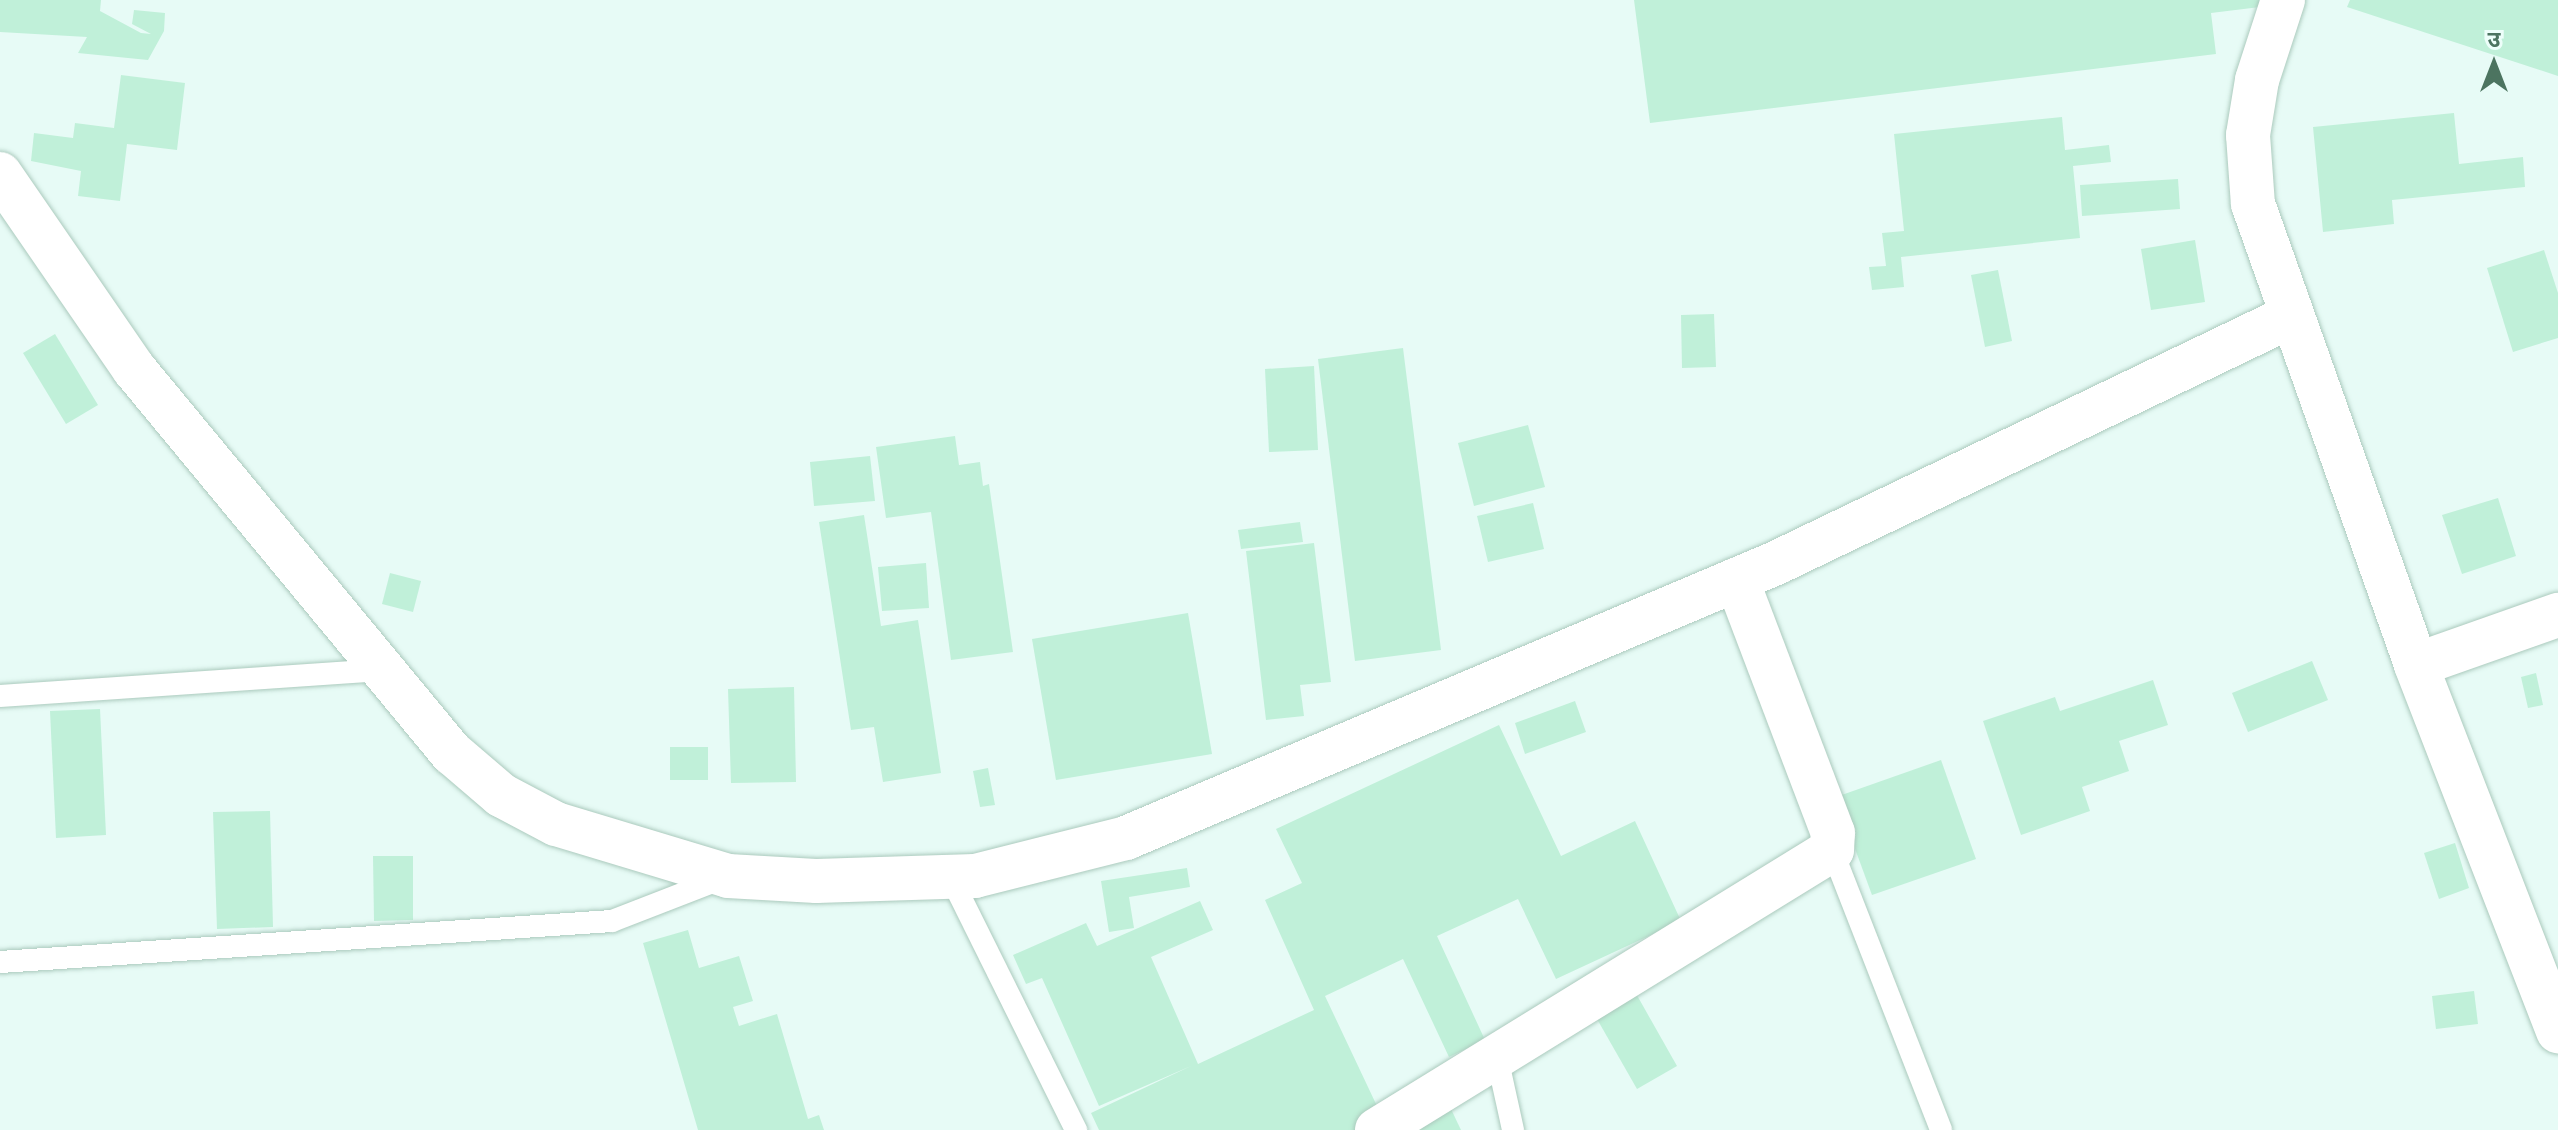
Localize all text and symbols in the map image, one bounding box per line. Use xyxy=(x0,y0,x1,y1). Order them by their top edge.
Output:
north arrow xyxy=(2454,24,2534,104)
text: उ xyxy=(2488,25,2500,54)

